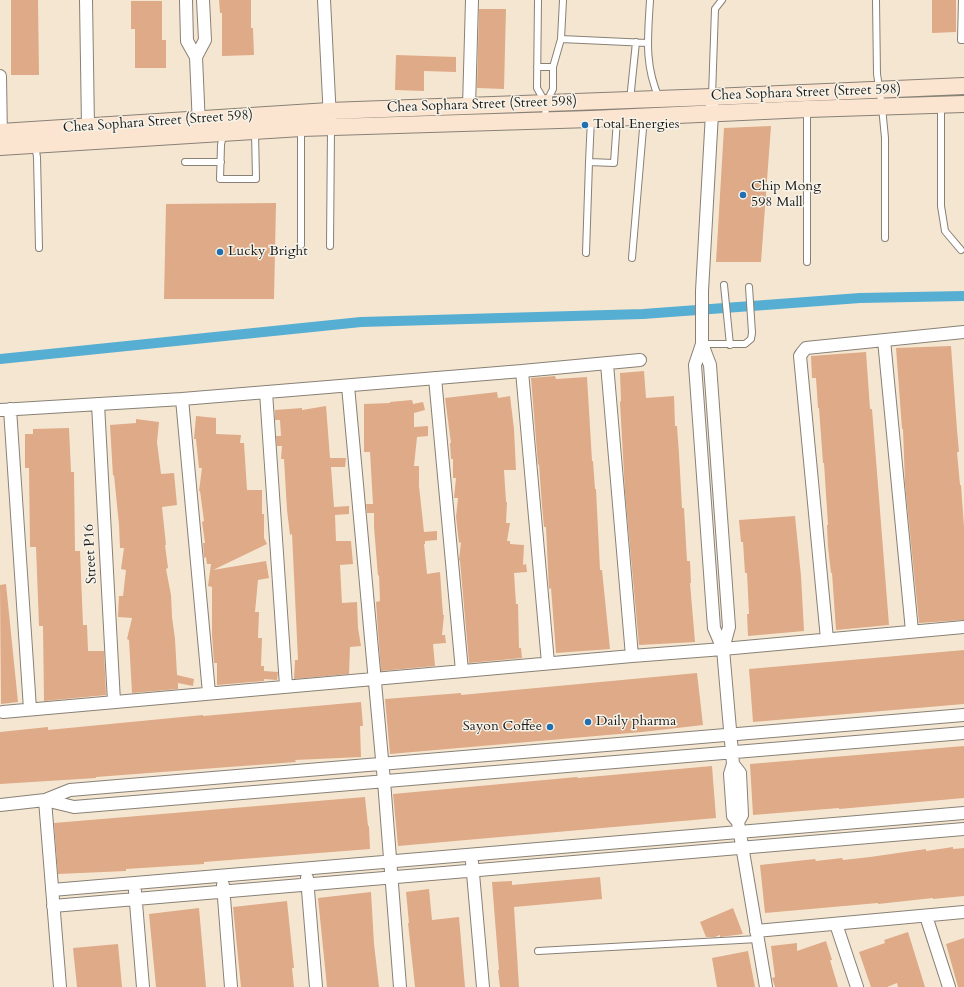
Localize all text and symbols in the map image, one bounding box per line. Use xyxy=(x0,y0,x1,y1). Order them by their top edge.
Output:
street label: Chea Sophara Street (Street 598) xyxy=(711,81,901,105)
street label: Chea Sophara Street (Street 598) xyxy=(387,93,577,117)
street label: Chea Sophara Street (Street 598) xyxy=(62,107,254,137)
place label: Total Energies xyxy=(593,117,680,133)
marker: Total Energies xyxy=(580,120,590,130)
place label: Chip Mong 598 Mall xyxy=(751,179,821,212)
marker: Chip Mong 598 Mall xyxy=(738,190,748,200)
place label: Lucky Bright xyxy=(228,244,308,260)
marker: Lucky Bright xyxy=(215,247,225,257)
street label: Street P16 xyxy=(81,524,101,584)
place label: Daily pharma xyxy=(596,714,676,730)
marker: Daily pharma xyxy=(583,717,593,727)
place label: Sayon Coffee xyxy=(463,719,542,735)
marker: Sayon Coffee xyxy=(545,722,555,732)

